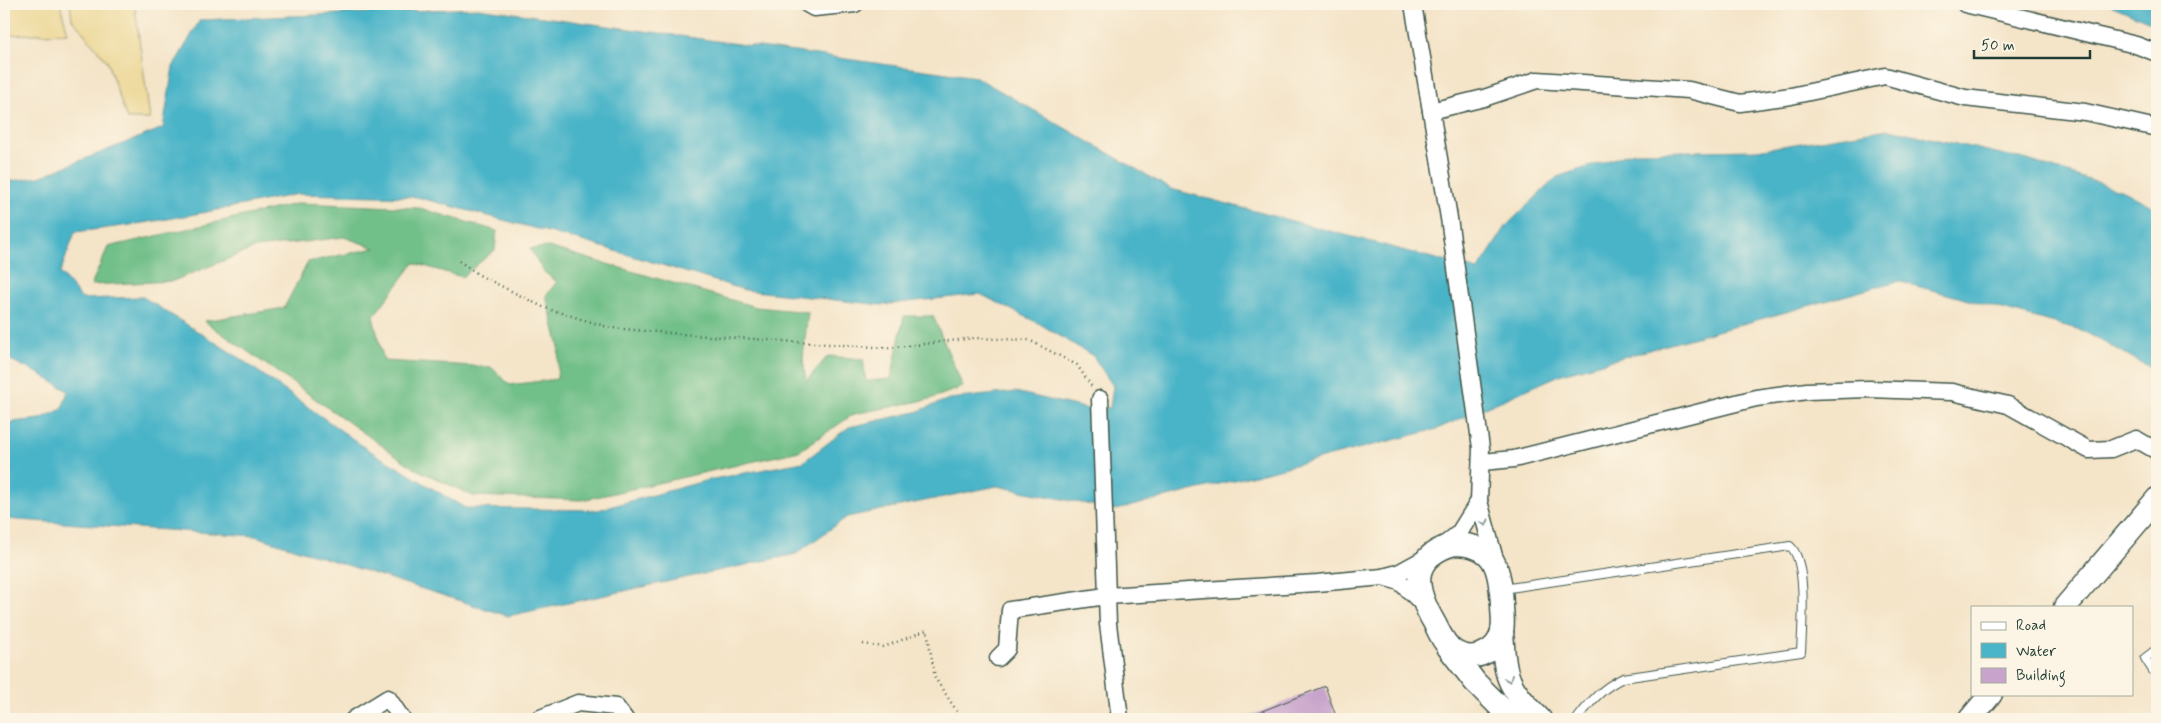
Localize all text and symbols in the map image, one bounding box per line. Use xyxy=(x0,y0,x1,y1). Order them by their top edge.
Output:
scale bar xyxy=(1974,28,2090,60)
text: 50 m xyxy=(1981,36,2015,56)
one-way arrow xyxy=(1479,519,1490,528)
legend xyxy=(1971,606,2134,696)
text: Road xyxy=(2016,616,2046,636)
text: Water xyxy=(2016,642,2056,662)
text: Building xyxy=(2016,666,2066,687)
one-way arrow xyxy=(1502,674,1513,683)

